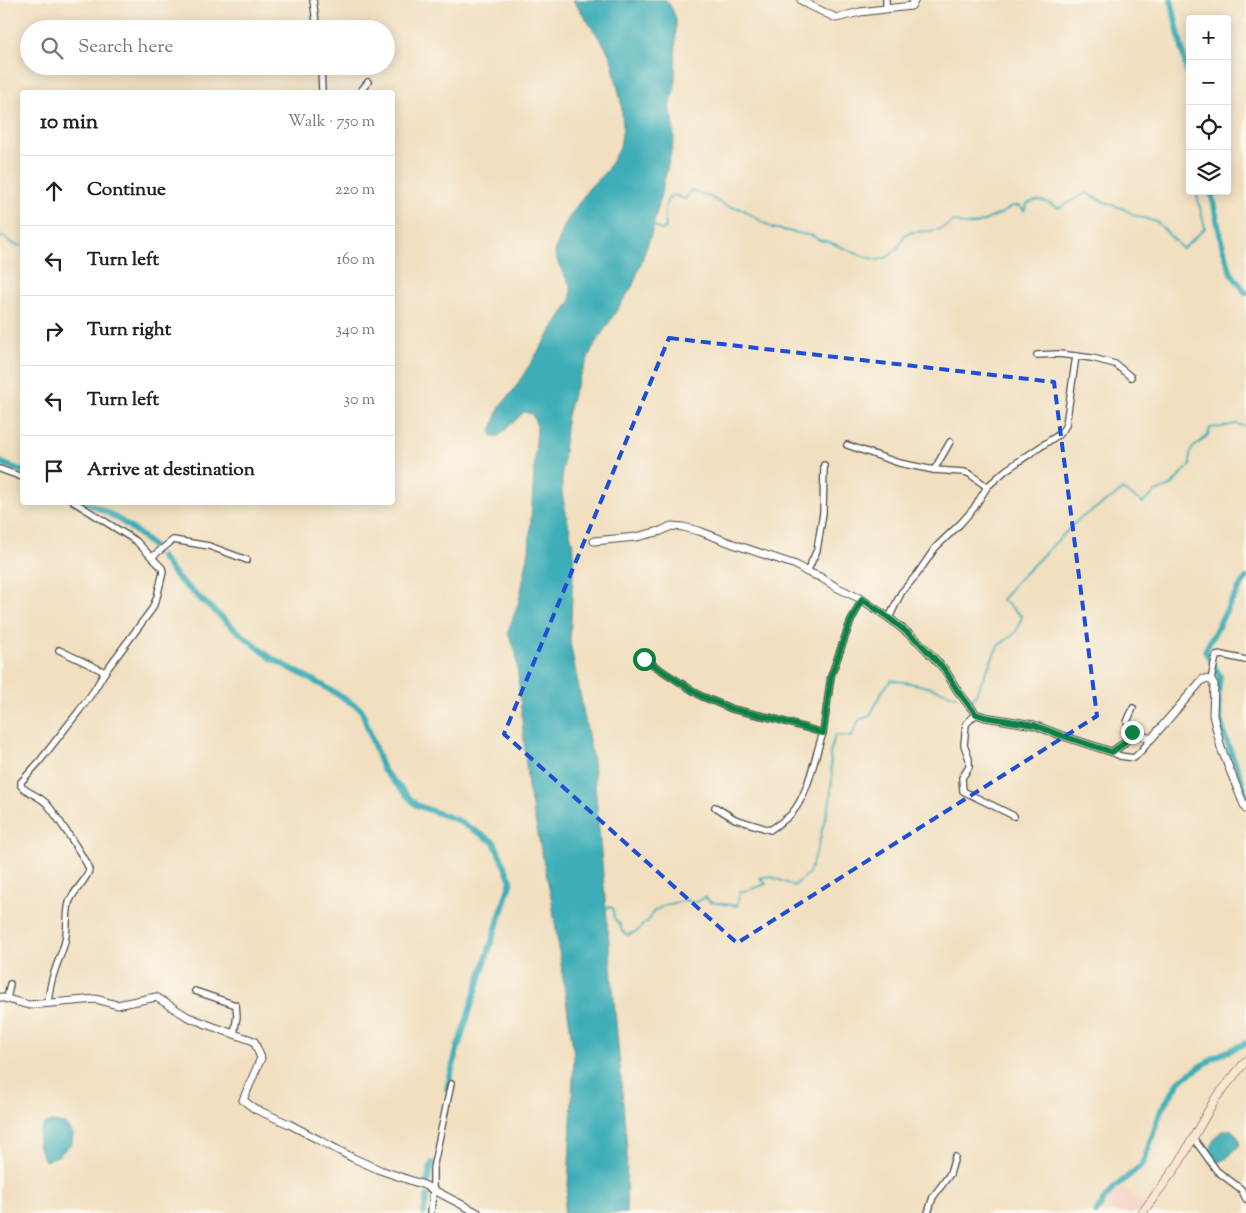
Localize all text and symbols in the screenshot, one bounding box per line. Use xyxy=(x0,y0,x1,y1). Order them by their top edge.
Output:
map controls xyxy=(1186,15,1231,195)
button: + xyxy=(1186,15,1231,60)
search box xyxy=(20,20,395,75)
icon: search xyxy=(38,34,66,62)
text: Search here xyxy=(78,34,173,61)
button: − xyxy=(1186,60,1231,105)
button: locate xyxy=(1186,105,1231,150)
text: 10 min xyxy=(40,108,98,138)
text: Walk · 750 m xyxy=(288,111,375,134)
button: layers xyxy=(1186,150,1231,195)
icon: ahead xyxy=(40,177,68,205)
text: Continue xyxy=(87,177,166,204)
text: 220 m xyxy=(335,179,375,202)
icon: left xyxy=(40,247,68,275)
text: Turn left xyxy=(87,247,159,274)
text: 160 m xyxy=(337,249,375,272)
icon: right xyxy=(40,317,68,345)
text: Turn right xyxy=(87,317,171,344)
text: 340 m xyxy=(336,319,375,342)
icon: left xyxy=(40,387,68,415)
text: Turn left xyxy=(87,387,159,414)
text: 30 m xyxy=(344,389,375,412)
icon: arrive xyxy=(40,457,68,485)
text: Arrive at destination xyxy=(87,457,255,484)
route start xyxy=(633,648,656,671)
route end xyxy=(1121,721,1144,744)

